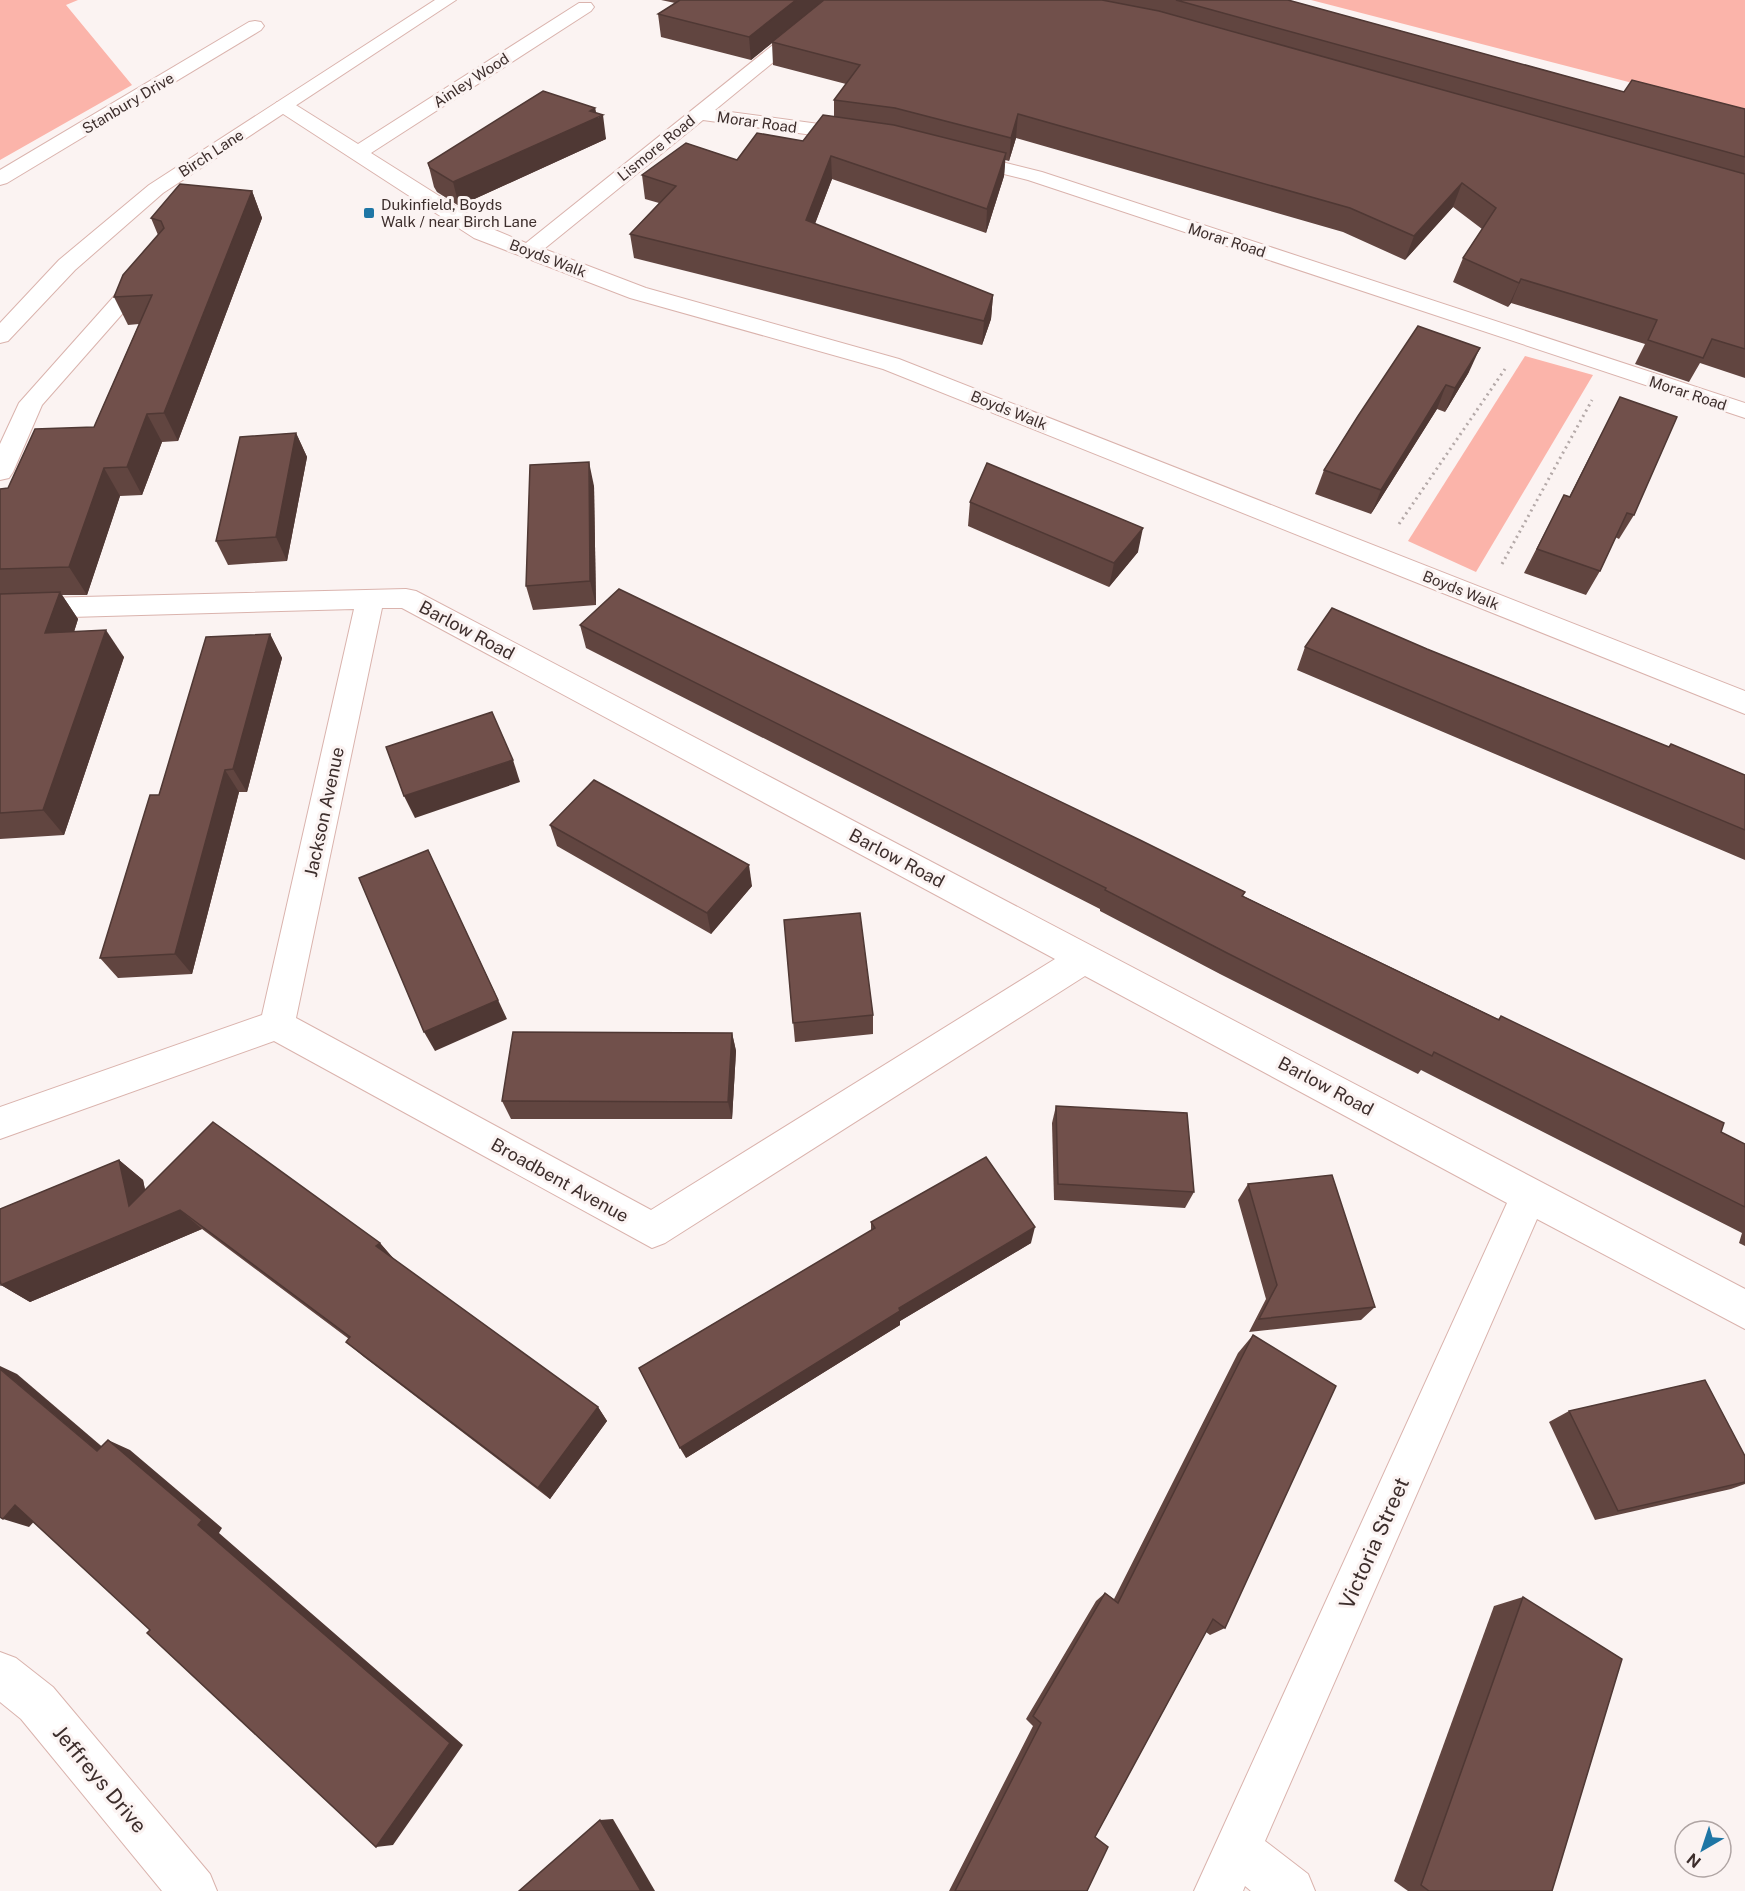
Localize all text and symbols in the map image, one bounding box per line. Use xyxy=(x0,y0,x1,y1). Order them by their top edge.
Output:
street label: Ainley Wood xyxy=(430,49,512,111)
street label: Stanbury Drive xyxy=(79,69,177,137)
street label: Morar Road xyxy=(716,108,798,136)
street label: Lismore Road xyxy=(614,112,698,184)
street label: Birch Lane xyxy=(175,126,247,180)
place label: Dukinfield, Boyds Walk / near Birch Lane xyxy=(381,196,537,230)
marker: Dukinfield, Boyds Walk / near Birch Lane xyxy=(362,206,376,220)
street label: Morar Road xyxy=(1186,219,1268,261)
street label: Boyds Walk xyxy=(507,236,589,280)
street label: Morar Road xyxy=(1647,372,1729,414)
street label: Boyds Walk xyxy=(968,387,1050,433)
street label: Boyds Walk xyxy=(1420,567,1502,613)
street label: Barlow Road xyxy=(416,596,518,664)
street label: Jackson Avenue xyxy=(300,745,348,879)
street label: Barlow Road xyxy=(846,824,948,892)
street label: Barlow Road xyxy=(1275,1052,1377,1120)
street label: Broadbent Avenue xyxy=(488,1133,632,1227)
street label: Victoria Street xyxy=(1334,1473,1414,1613)
street label: Jeffreys Drive xyxy=(48,1720,152,1838)
north arrow xyxy=(1673,1819,1733,1879)
text: N xyxy=(1683,1849,1705,1872)

